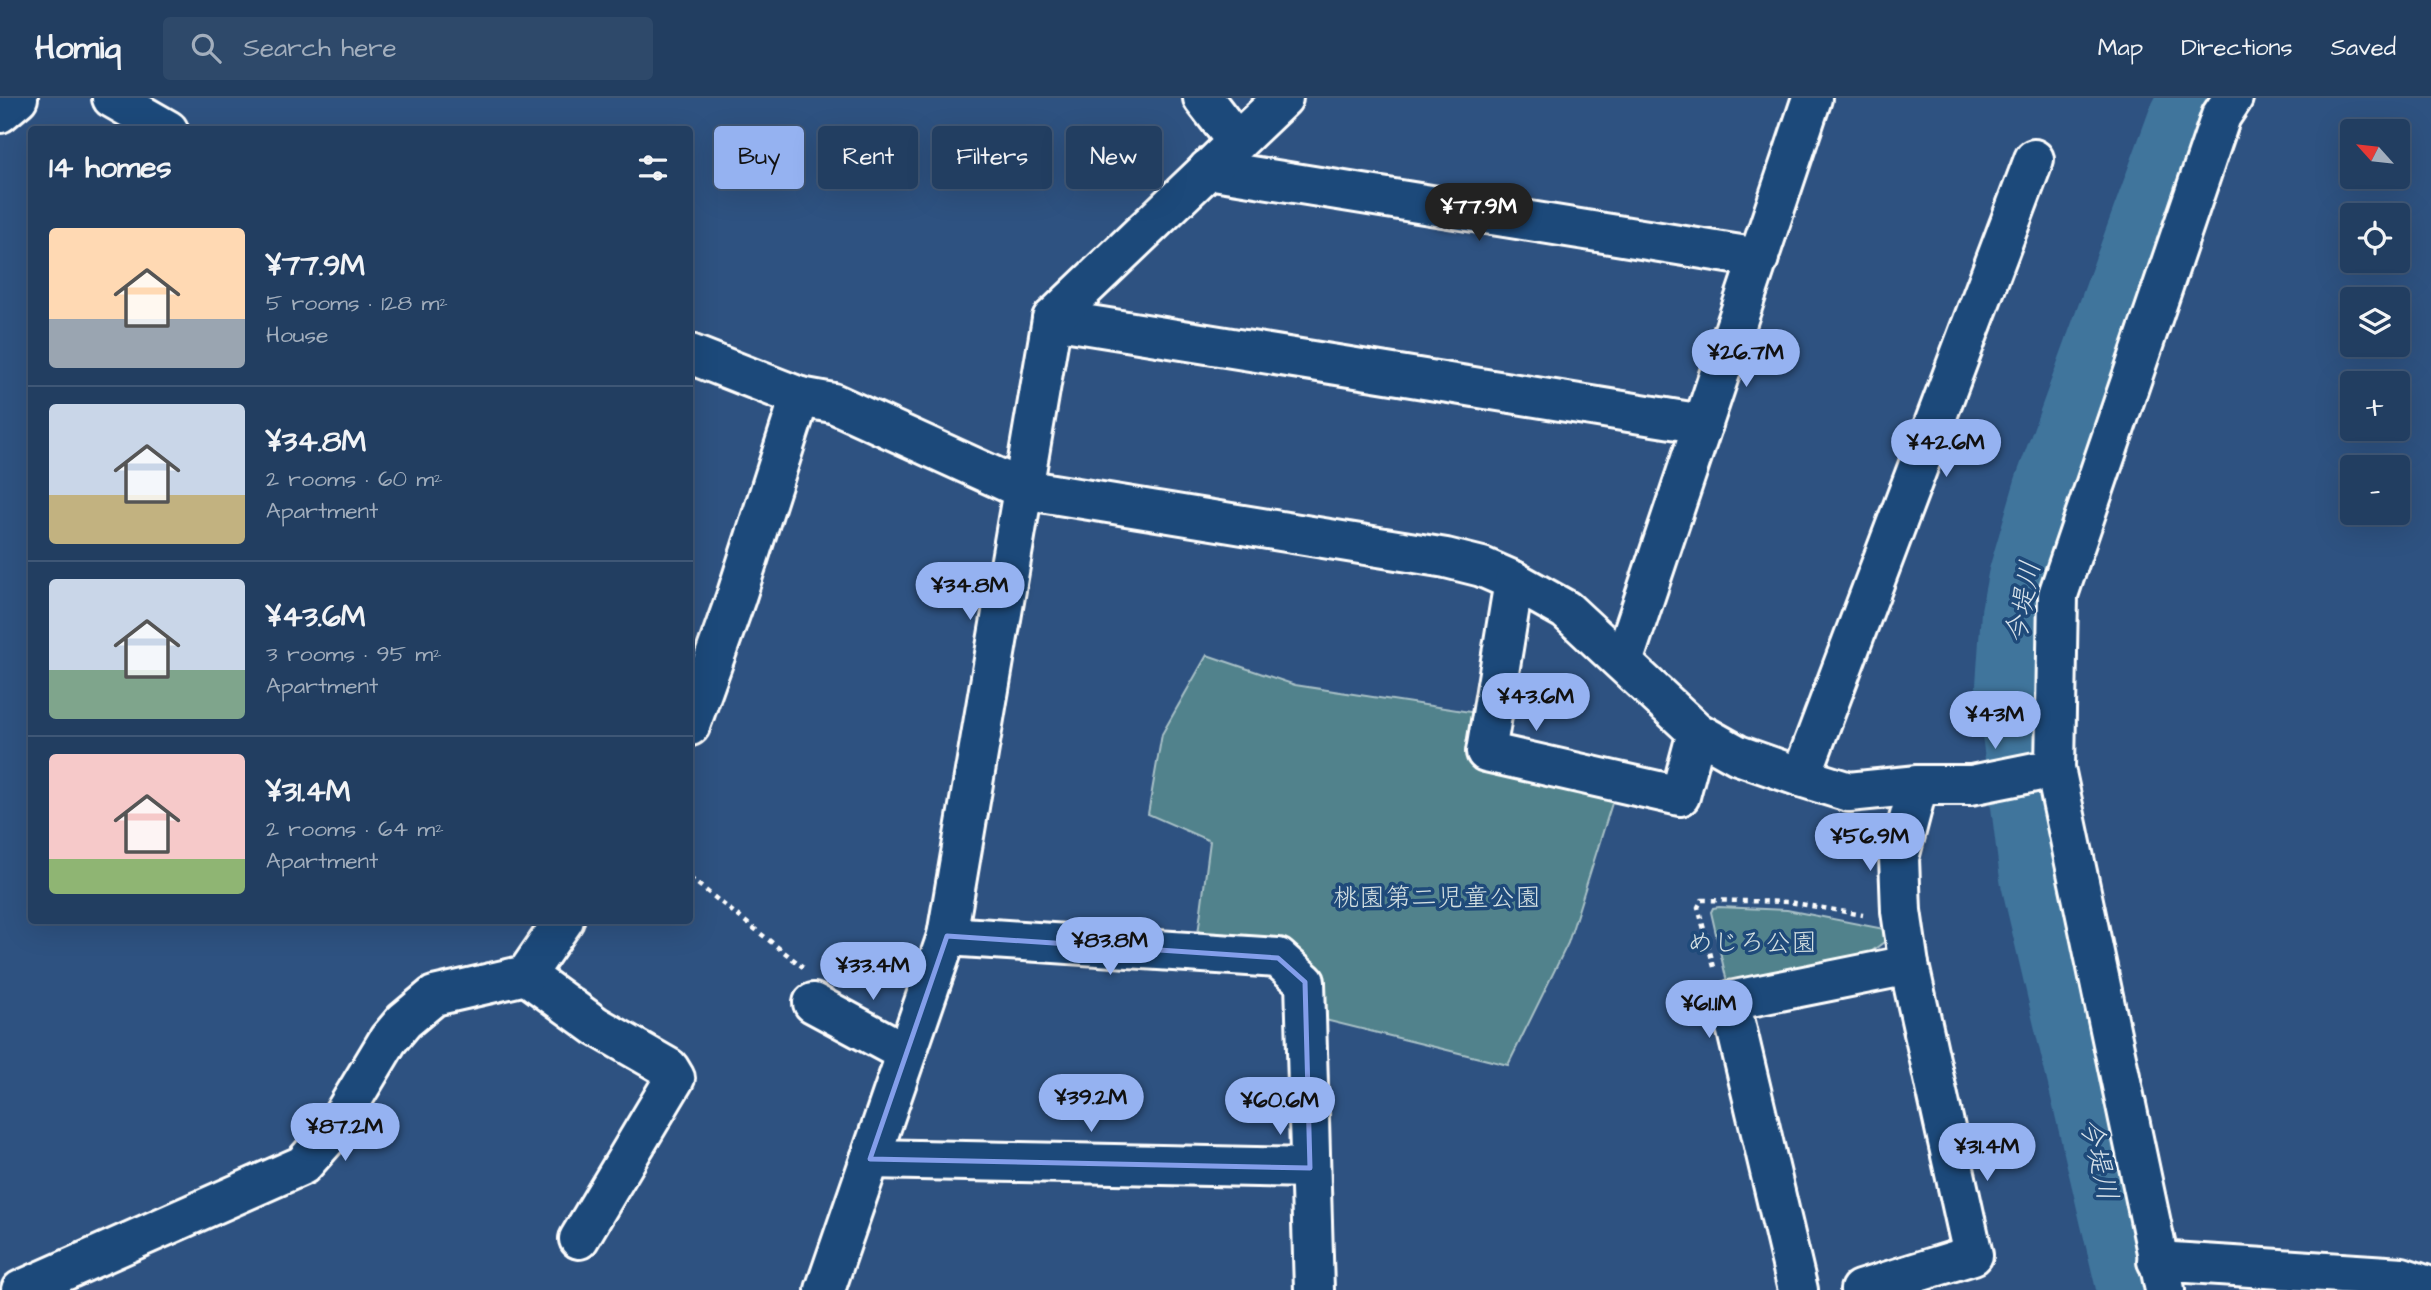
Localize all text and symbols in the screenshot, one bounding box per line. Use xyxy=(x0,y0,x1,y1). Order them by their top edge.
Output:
search box xyxy=(163,17,653,80)
text: Homiq xyxy=(35,25,121,71)
icon: search xyxy=(187,29,225,67)
text: Search here xyxy=(243,30,397,66)
text: Map xyxy=(2098,31,2143,65)
text: Directions xyxy=(2181,31,2293,65)
text: Saved xyxy=(2331,31,2396,65)
north arrow xyxy=(2340,119,2410,189)
map controls xyxy=(2340,119,2410,525)
chip: Buy xyxy=(714,126,804,189)
chip: Rent xyxy=(818,126,918,189)
chip: Filters xyxy=(932,126,1052,189)
chip: New xyxy=(1066,126,1162,189)
text: 14 homes xyxy=(49,147,172,189)
icon: filters xyxy=(634,149,672,187)
pin: ¥77.9M xyxy=(1422,184,1536,243)
text: ¥77.9M xyxy=(1441,190,1517,222)
button: locate xyxy=(2340,203,2410,273)
text: ¥77.9M xyxy=(266,245,365,287)
icon: home xyxy=(105,256,189,340)
text: 5 rooms · 128 m² xyxy=(266,287,448,319)
button: layers xyxy=(2340,287,2410,357)
text: House xyxy=(266,319,329,351)
pin: ¥26.7M xyxy=(1689,330,1803,389)
text: ¥26.7M xyxy=(1708,336,1784,368)
button: + xyxy=(2340,371,2410,441)
pin: ¥42.6M xyxy=(1889,420,2003,479)
text: ¥34.8M xyxy=(266,421,366,463)
text: ¥42.6M xyxy=(1907,426,1985,458)
icon: home xyxy=(105,432,189,516)
button: − xyxy=(2340,455,2410,525)
text: 2 rooms · 60 m² xyxy=(266,463,443,495)
text: Apartment xyxy=(266,495,378,527)
water label: 今堤川 xyxy=(1996,557,2051,647)
pin: ¥34.8M xyxy=(913,562,1027,622)
text: ¥34.8M xyxy=(932,569,1008,601)
text: ¥43.6M xyxy=(266,596,366,638)
icon: home xyxy=(105,607,189,691)
text: 3 rooms · 95 m² xyxy=(266,638,442,670)
text: Apartment xyxy=(266,670,378,702)
pin: ¥43.6M xyxy=(1479,674,1593,733)
text: ¥43.6M xyxy=(1498,680,1574,712)
pin: ¥43M xyxy=(1954,692,2036,751)
text: ¥43M xyxy=(1966,698,2024,730)
text: ¥31.4M xyxy=(266,771,351,813)
icon: home xyxy=(105,782,189,866)
text: 2 rooms · 64 m² xyxy=(266,813,444,845)
pin: ¥56.9M xyxy=(1813,814,1927,873)
text: ¥56.9M xyxy=(1831,820,1909,852)
text: Apartment xyxy=(266,845,378,877)
park label: 桃園第二児童公園 xyxy=(1333,880,1541,916)
pin: ¥83.8M xyxy=(1053,918,1167,977)
text: ¥83.8M xyxy=(1072,924,1148,956)
park label: めじろ公園 xyxy=(1687,925,1817,961)
pin: ¥33.4M xyxy=(816,942,930,1002)
text: ¥33.4M xyxy=(836,949,910,981)
pin: ¥61.1M xyxy=(1652,981,1766,1040)
text: ¥61.1M xyxy=(1682,987,1736,1019)
pin: ¥39.2M xyxy=(1034,1074,1148,1134)
pin: ¥60.6M xyxy=(1223,1077,1337,1137)
text: ¥39.2M xyxy=(1055,1081,1127,1113)
text: ¥60.6M xyxy=(1241,1084,1319,1116)
pin: ¥87.2M xyxy=(288,1104,402,1163)
text: ¥87.2M xyxy=(307,1110,383,1142)
water label: 今堤川 xyxy=(2070,1114,2127,1205)
pin: ¥31.4M xyxy=(1930,1124,2044,1183)
text: ¥31.4M xyxy=(1955,1130,2019,1162)

